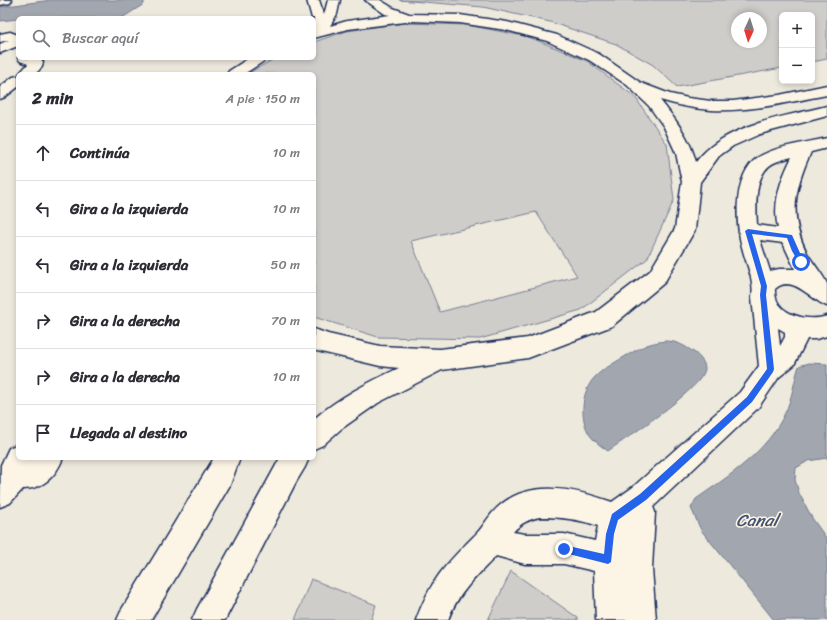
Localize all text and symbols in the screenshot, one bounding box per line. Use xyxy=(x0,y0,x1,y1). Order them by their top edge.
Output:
north arrow xyxy=(731,12,767,48)
map controls xyxy=(779,12,815,84)
button: + xyxy=(779,12,815,48)
search box xyxy=(16,16,316,60)
text: Buscar aquí xyxy=(62,25,139,51)
icon: search xyxy=(30,27,52,49)
button: − xyxy=(779,48,815,84)
text: 2 min xyxy=(32,83,73,113)
text: A pie · 150 m xyxy=(226,87,300,110)
text: Continúa xyxy=(70,140,129,166)
text: 10 m xyxy=(273,141,300,164)
icon: ahead xyxy=(32,142,54,164)
text: Gira a la izquierda xyxy=(70,196,188,222)
text: 10 m xyxy=(273,197,300,220)
icon: left xyxy=(32,198,54,220)
text: Gira a la izquierda xyxy=(70,252,188,278)
text: 50 m xyxy=(270,253,300,276)
route start xyxy=(792,253,810,271)
icon: left xyxy=(32,254,54,276)
text: Gira a la derecha xyxy=(70,308,180,334)
text: 70 m xyxy=(271,309,300,332)
icon: right xyxy=(32,310,54,332)
text: Gira a la derecha xyxy=(70,364,180,390)
text: 10 m xyxy=(273,365,300,388)
icon: right xyxy=(32,366,54,388)
text: Llegada al destino xyxy=(70,420,187,446)
icon: arrive xyxy=(32,422,54,444)
water label: Canal xyxy=(736,505,782,535)
route end xyxy=(555,540,573,558)

